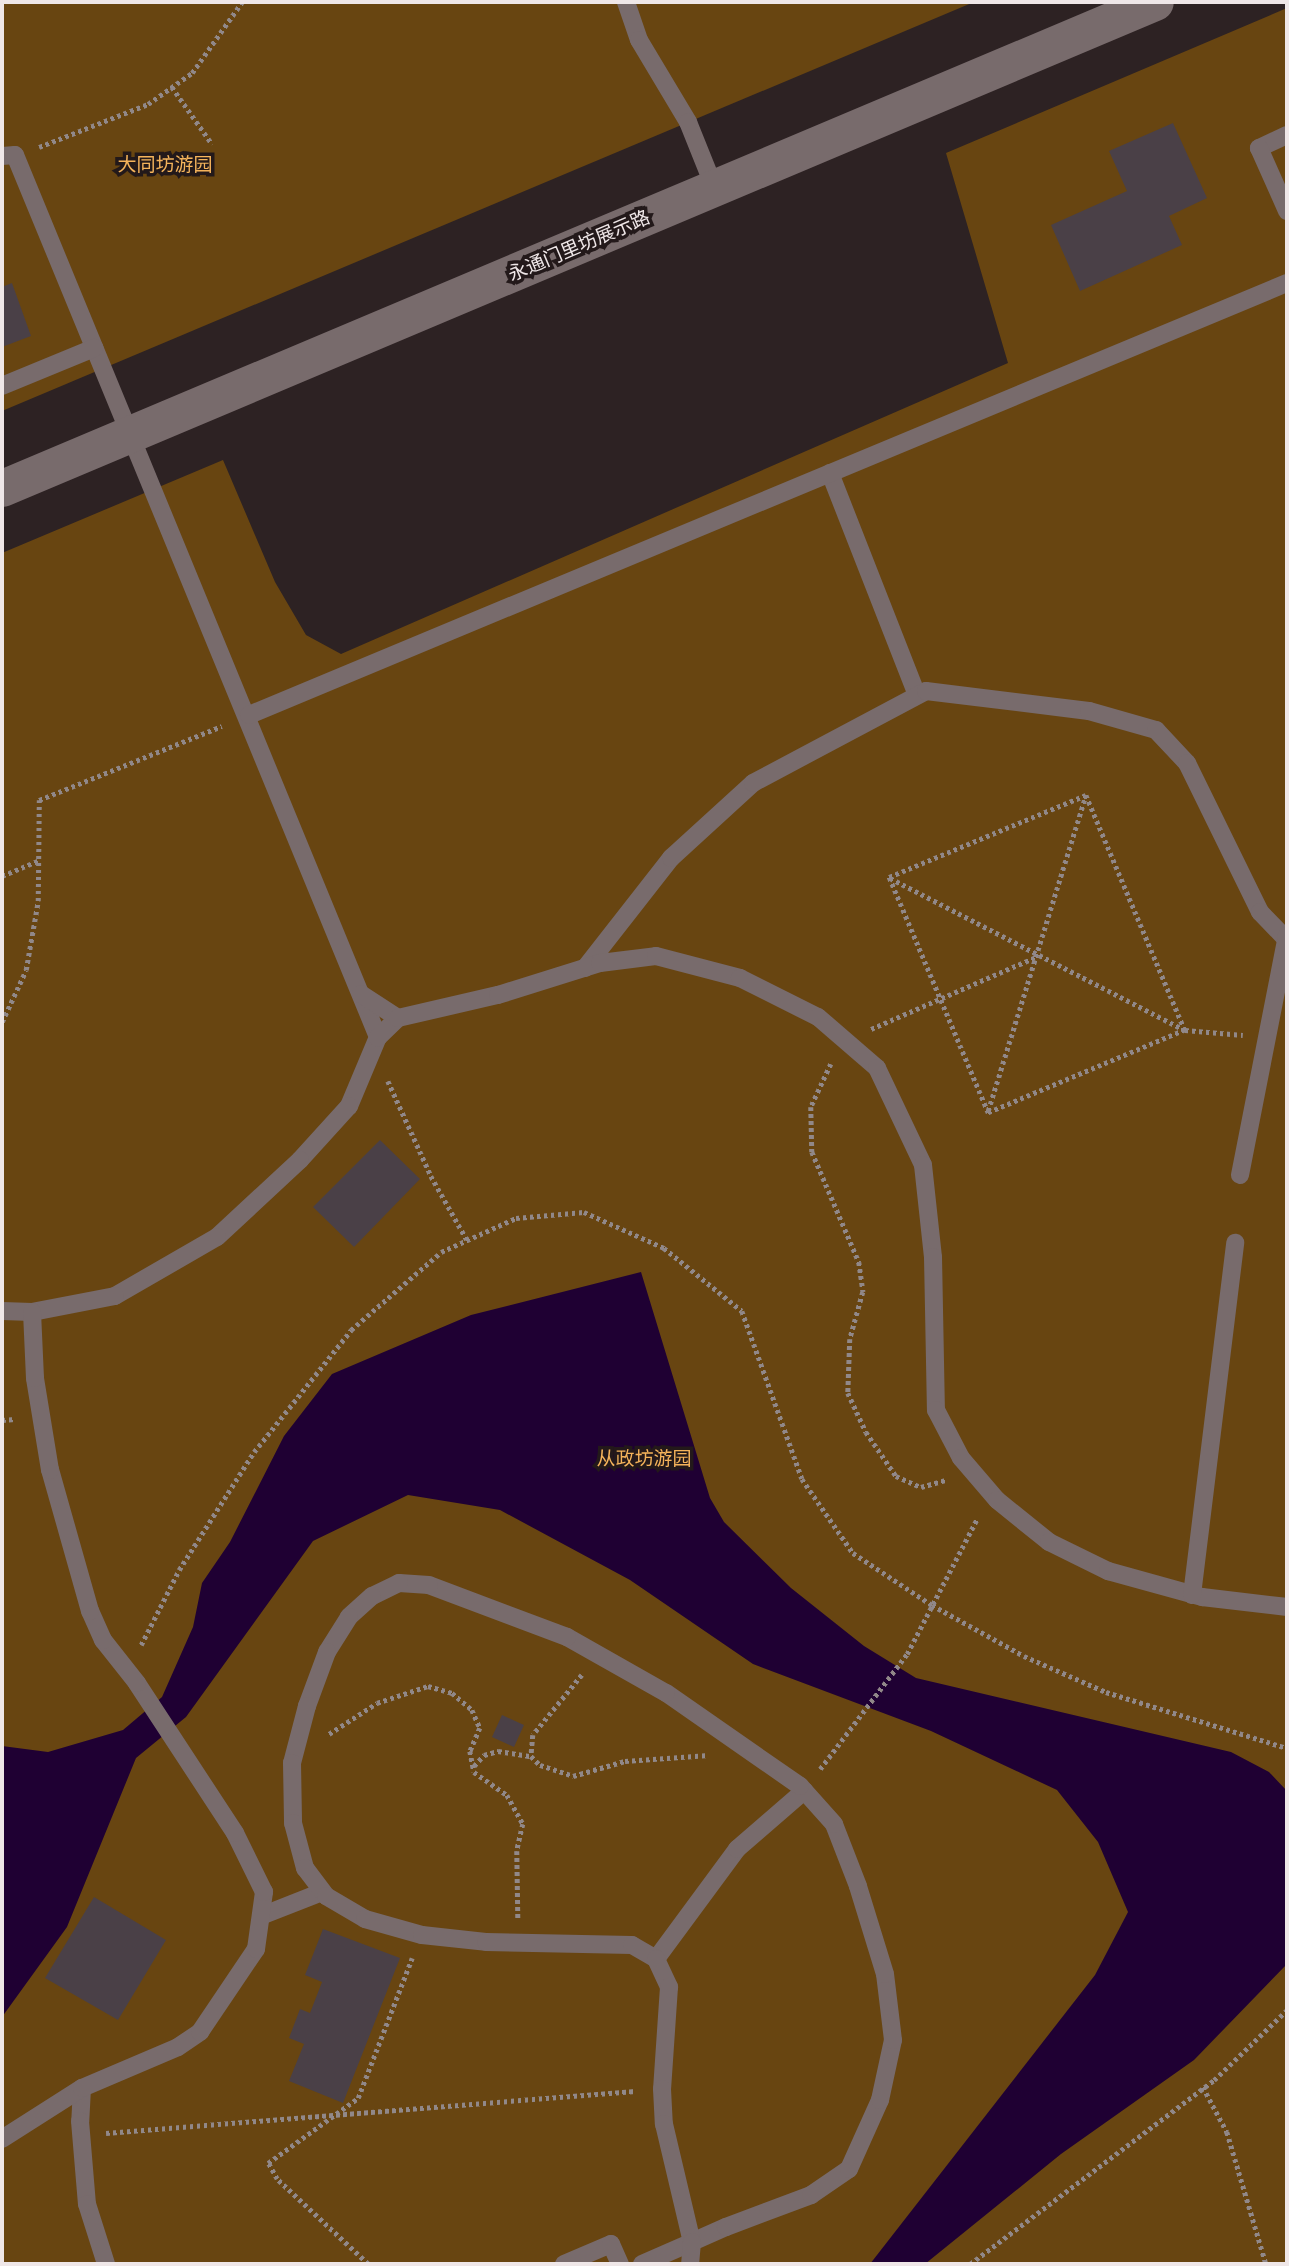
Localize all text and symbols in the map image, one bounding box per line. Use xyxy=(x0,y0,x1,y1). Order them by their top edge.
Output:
park label: 大同坊游园 xyxy=(118,154,212,176)
street label: 永通门里坊展示路 xyxy=(505,206,653,286)
park label: 从政坊游园 xyxy=(597,1448,691,1470)

